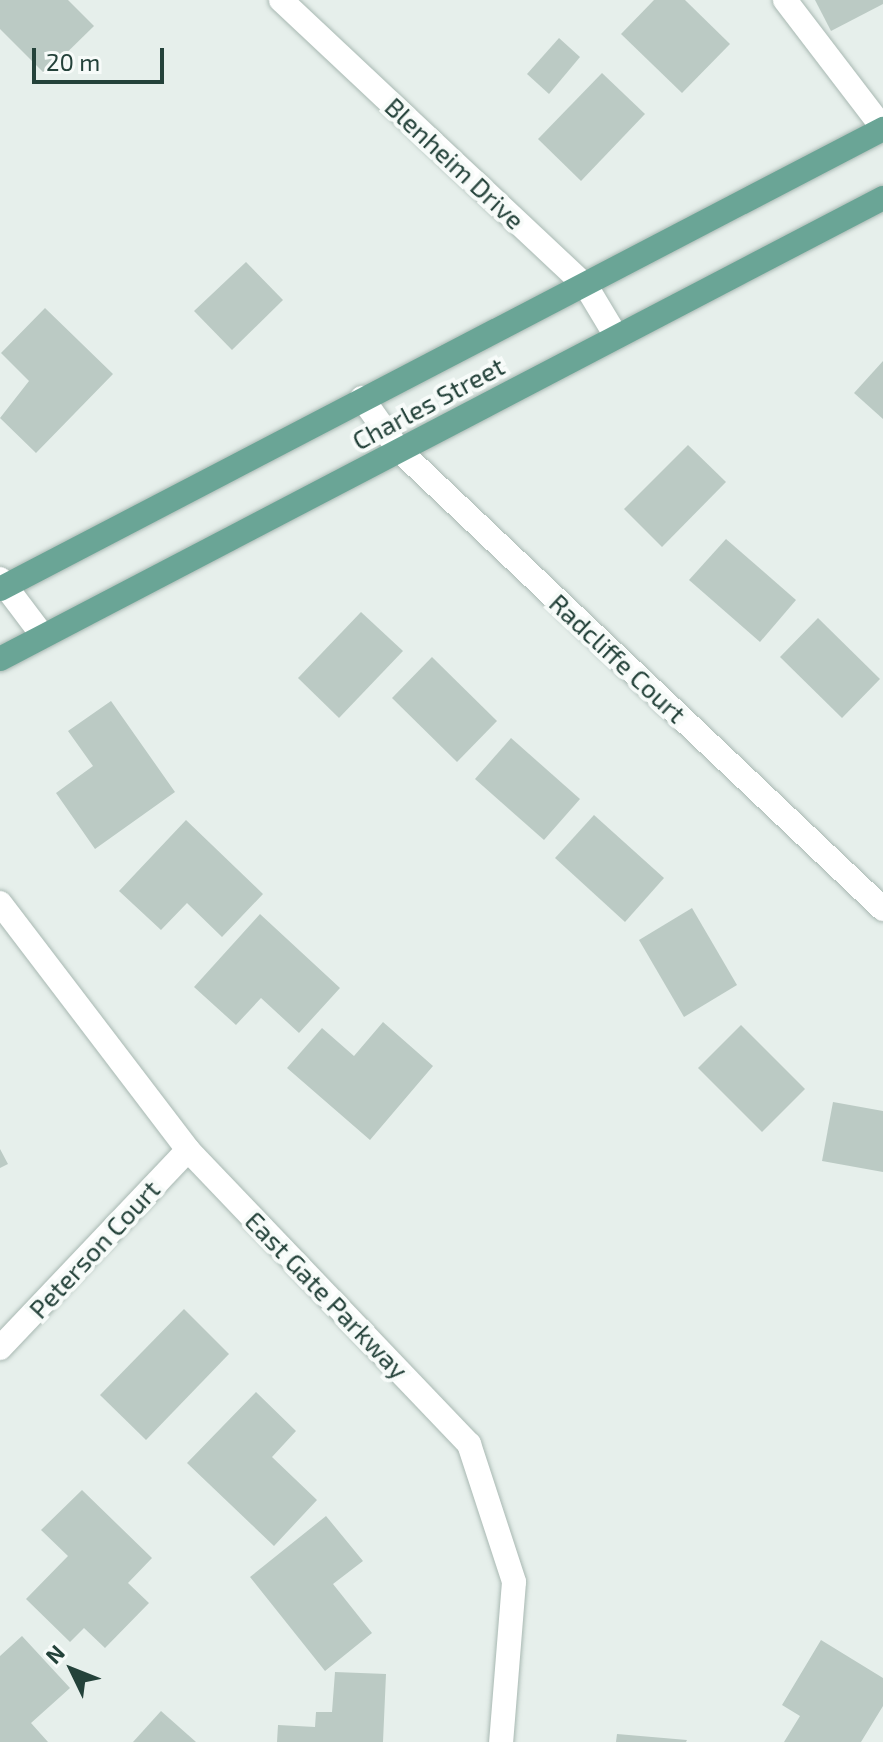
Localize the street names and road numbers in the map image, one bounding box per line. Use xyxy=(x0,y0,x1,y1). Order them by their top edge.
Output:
street label: Blenheim Drive xyxy=(379,91,531,235)
street label: Charles Street xyxy=(347,350,509,456)
street label: Radcliffe Court xyxy=(543,587,693,729)
street label: Peterson Court xyxy=(22,1174,166,1324)
street label: East Gate Parkway xyxy=(239,1205,415,1385)

